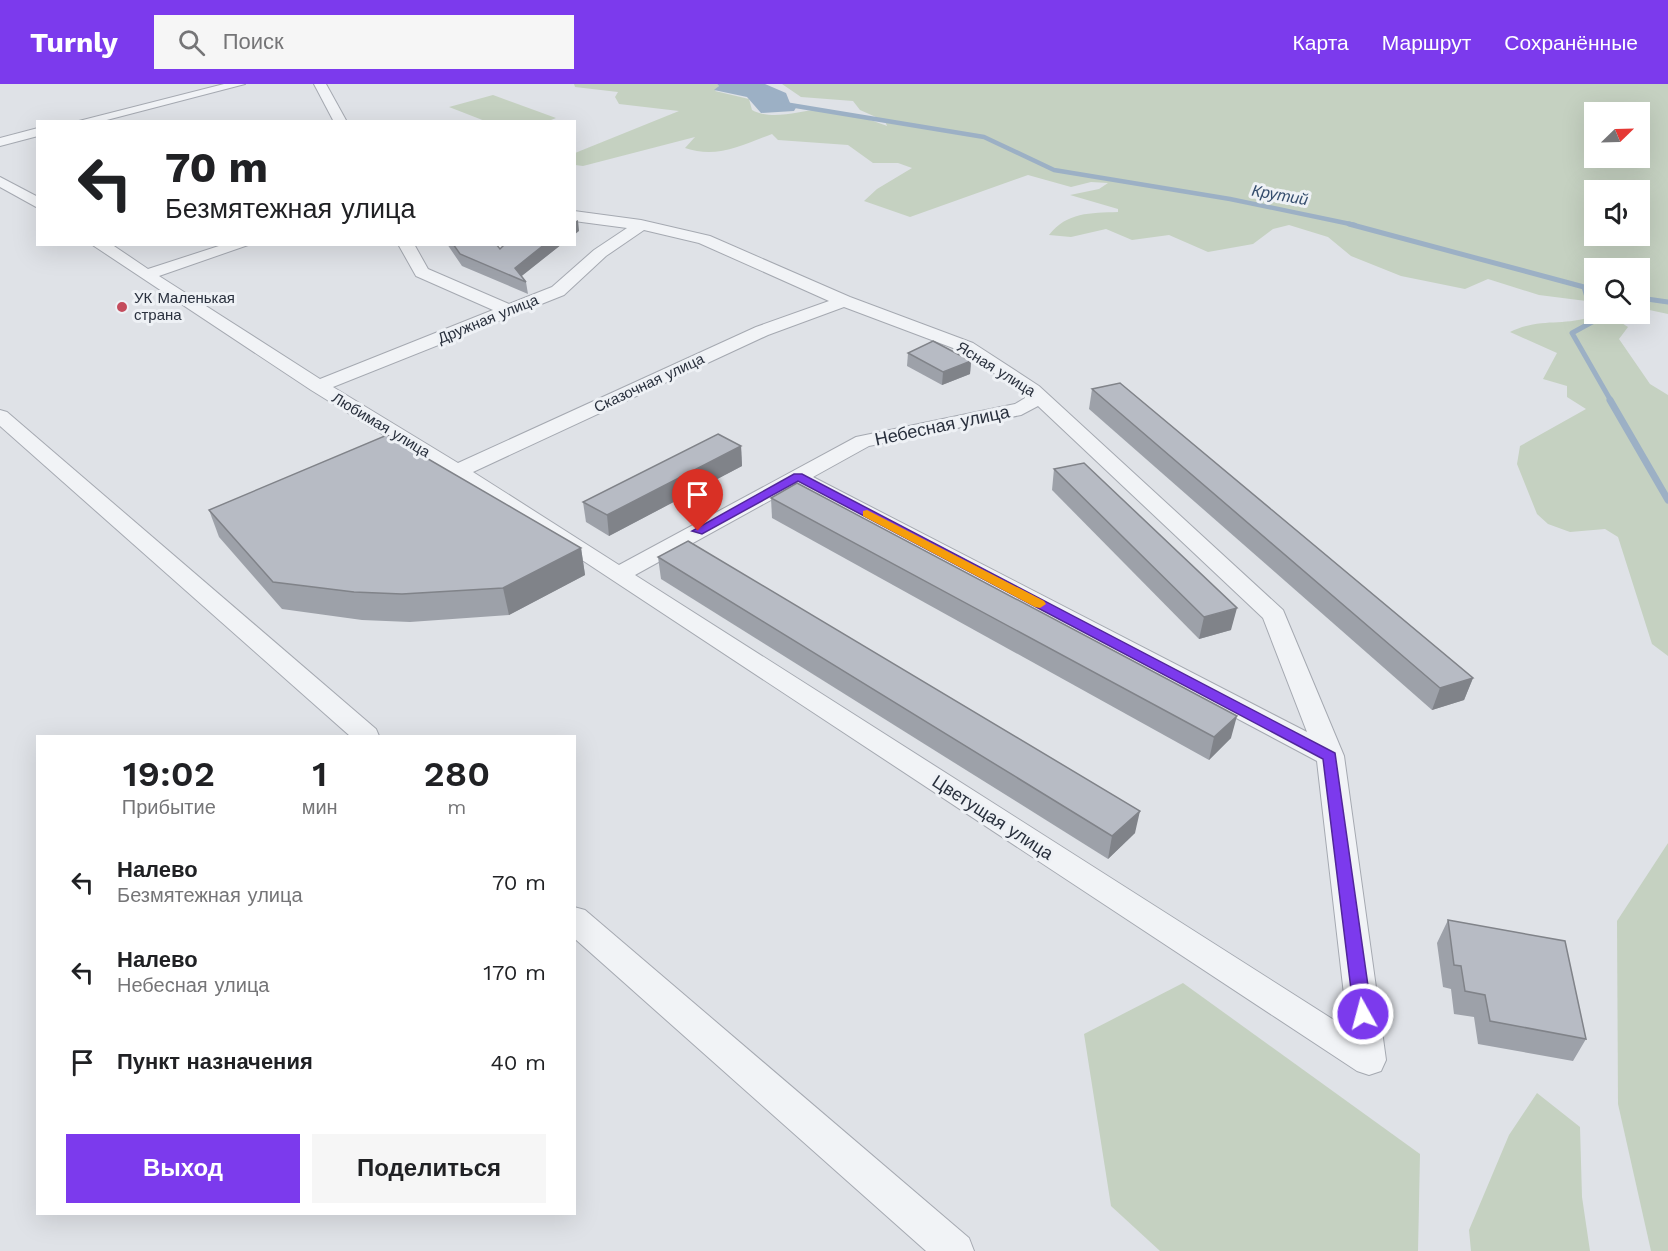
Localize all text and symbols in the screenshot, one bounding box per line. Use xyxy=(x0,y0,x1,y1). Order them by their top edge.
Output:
search box xyxy=(154,15,574,69)
text: Turnly xyxy=(30,26,118,59)
icon: search xyxy=(175,26,208,59)
text: Поиск xyxy=(223,29,284,54)
text: Карта xyxy=(1293,30,1349,55)
text: Маршрут xyxy=(1382,30,1471,55)
text: Сохранённые xyxy=(1504,30,1638,55)
north arrow xyxy=(1584,102,1650,168)
map controls xyxy=(1584,102,1650,324)
text: 70 m xyxy=(165,143,268,192)
icon: left xyxy=(66,144,144,222)
button: sound xyxy=(1584,180,1650,246)
water label: Крутий xyxy=(1250,181,1310,209)
text: Безмятежная улица xyxy=(165,193,416,225)
button: search xyxy=(1584,258,1650,324)
place label: УК Маленькая страна xyxy=(134,289,235,324)
street label: Дружная улица xyxy=(435,290,542,347)
marker: УК Маленькая страна xyxy=(115,300,129,314)
street label: Ясная улица xyxy=(953,338,1039,401)
street label: Сказочная улица xyxy=(591,349,708,416)
street label: Любимая улица xyxy=(329,389,434,462)
street label: Небесная улица xyxy=(873,400,1012,450)
pin xyxy=(672,469,723,531)
icon: arrive xyxy=(681,478,714,511)
text: 19:02 xyxy=(123,753,215,795)
text: 1 xyxy=(312,753,327,795)
text: 280 xyxy=(424,753,490,795)
street label: Цветущая улица xyxy=(929,770,1058,864)
text: Прибытие xyxy=(122,795,216,819)
text: мин xyxy=(302,795,338,819)
text: m xyxy=(447,795,466,819)
text: Налево xyxy=(117,857,198,882)
icon: left xyxy=(66,866,99,899)
text: 70 m xyxy=(492,870,546,895)
text: Безмятежная улица xyxy=(117,883,303,907)
text: Налево xyxy=(117,947,198,972)
icon: left xyxy=(66,956,99,989)
text: 170 m xyxy=(483,960,546,985)
text: Небесная улица xyxy=(117,973,270,997)
position arrow xyxy=(1331,982,1395,1046)
icon: arrive xyxy=(66,1046,99,1079)
text: Пункт назначения xyxy=(117,1049,313,1074)
text: 40 m xyxy=(490,1050,546,1075)
button: Выход xyxy=(66,1134,300,1203)
button: Поделиться xyxy=(312,1134,546,1203)

